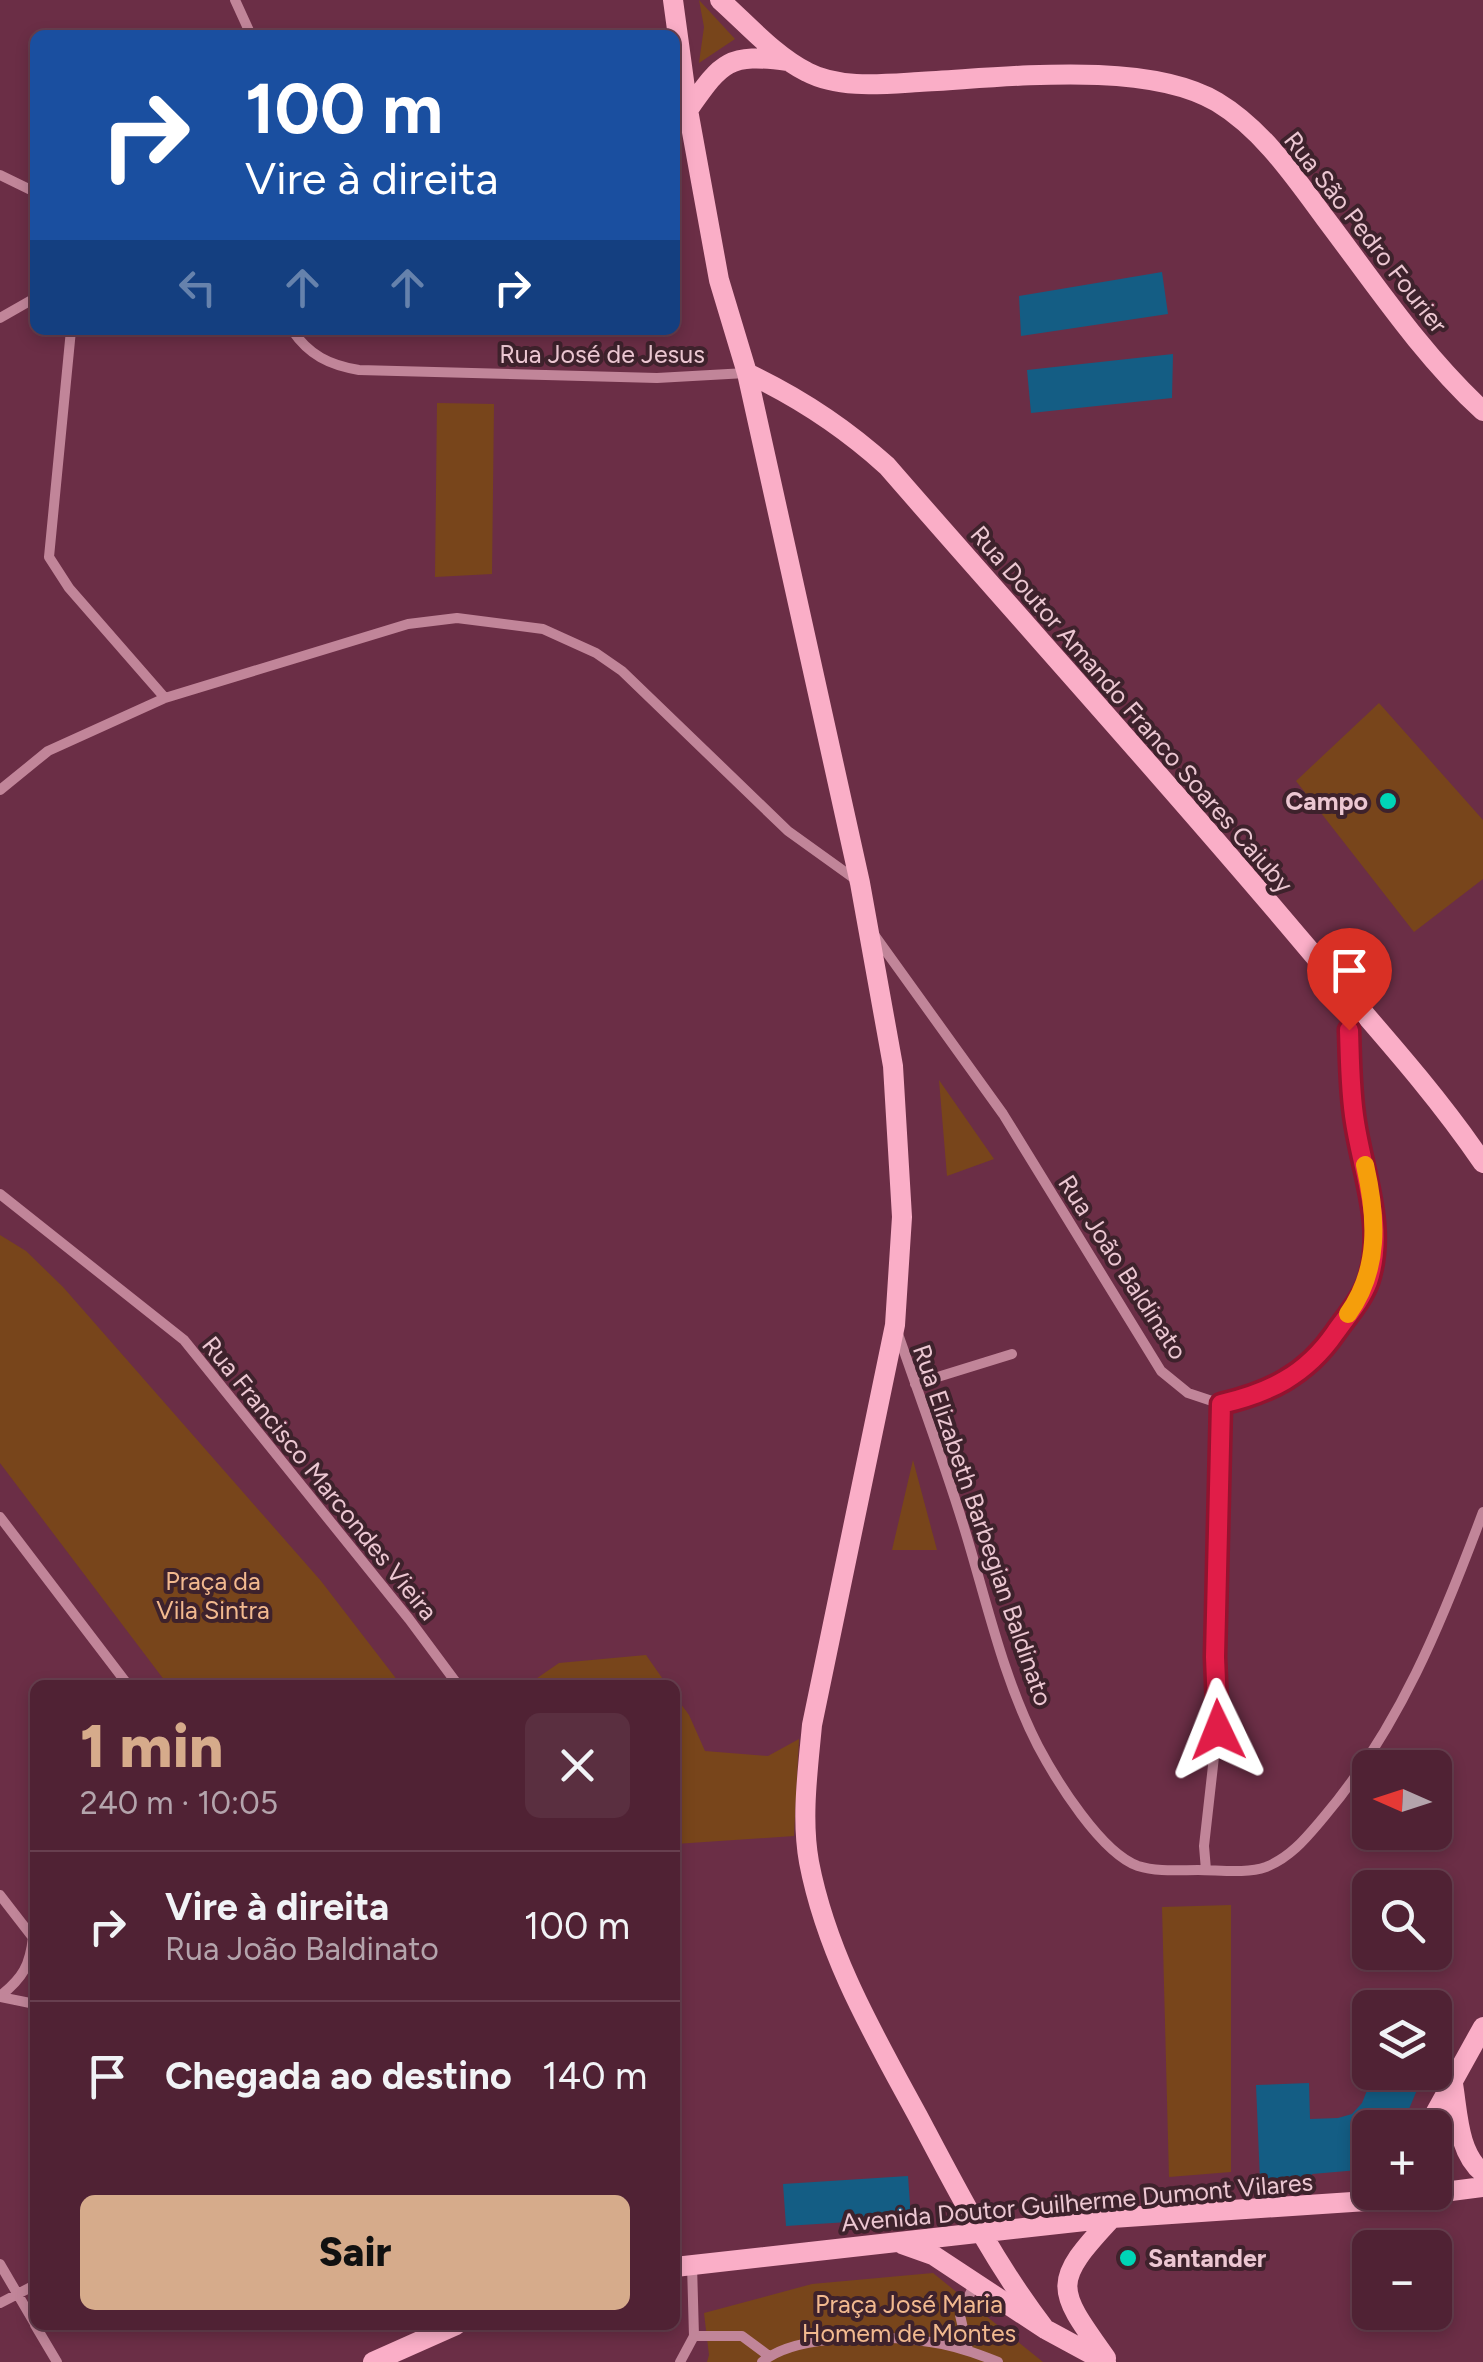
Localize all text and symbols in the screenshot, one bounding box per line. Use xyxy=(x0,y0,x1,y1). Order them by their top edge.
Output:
text: 100 m xyxy=(245,66,443,151)
icon: right xyxy=(80,70,210,200)
street label: Rua São Pedro Fourier xyxy=(1278,125,1454,339)
text: Vire à direita xyxy=(245,151,498,205)
icon: left xyxy=(170,260,225,315)
icon: ahead xyxy=(275,260,330,315)
icon: ahead xyxy=(380,260,435,315)
icon: right xyxy=(485,260,540,315)
street label: Rua José de Jesus xyxy=(499,339,705,369)
street label: Rua Doutor Amando Franco Soares Caiuby xyxy=(965,519,1299,899)
place label: Campo xyxy=(1285,786,1368,816)
marker: Campo xyxy=(1377,790,1399,812)
pin xyxy=(1307,928,1392,1031)
icon: arrive xyxy=(1322,943,1377,998)
street label: Rua João Baldinato xyxy=(1052,1169,1194,1365)
street label: Rua Francisco Marcondes Vieira xyxy=(196,1330,444,1626)
street label: Rua Elizabeth Barbegian Baldinato xyxy=(907,1340,1059,1710)
park label: Praça da Vila Sintra xyxy=(156,1566,270,1625)
position arrow xyxy=(1166,1678,1270,1782)
text: 1 min xyxy=(80,1710,223,1782)
button: close xyxy=(525,1713,630,1818)
north arrow xyxy=(1352,1750,1452,1850)
map controls xyxy=(1352,1750,1452,2330)
text: 240 m · 10:05 xyxy=(80,1784,278,1822)
button: search xyxy=(1352,1870,1452,1970)
text: Vire à direita xyxy=(165,1884,389,1930)
icon: right xyxy=(80,1899,135,1954)
text: 100 m xyxy=(524,1903,630,1949)
text: Rua João Baldinato xyxy=(165,1930,439,1968)
button: layers xyxy=(1352,1990,1452,2090)
icon: arrive xyxy=(80,2049,135,2104)
text: Chegada ao destino xyxy=(165,2053,512,2099)
text: 140 m xyxy=(542,2053,647,2099)
button: + xyxy=(1352,2110,1452,2210)
street label: Avenida Doutor Guilherme Dumont Vilares xyxy=(840,2166,1314,2238)
button: Sair xyxy=(80,2195,630,2310)
button: − xyxy=(1352,2230,1452,2330)
place label: Santander xyxy=(1148,2243,1267,2273)
marker: Santander xyxy=(1117,2247,1139,2269)
park label: Praça José Maria Homem de Montes xyxy=(802,2289,1016,2348)

